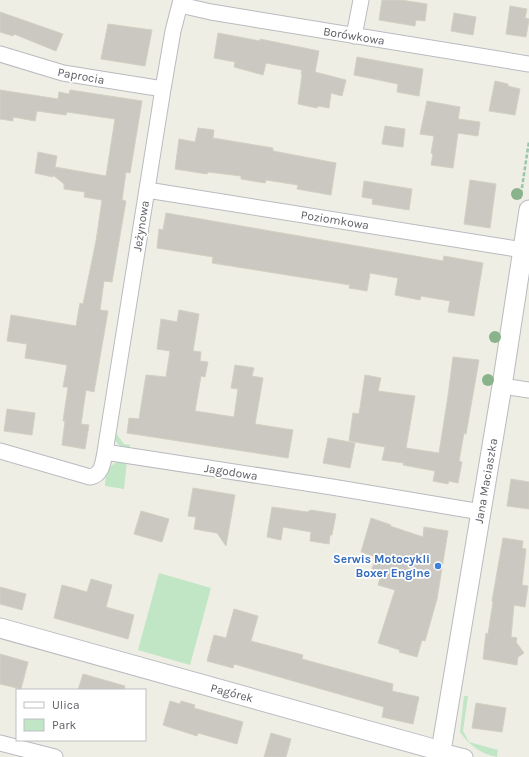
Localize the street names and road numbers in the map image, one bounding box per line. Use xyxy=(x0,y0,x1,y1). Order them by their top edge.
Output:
street label: Borówkowa xyxy=(322,24,386,48)
street label: Paprocia xyxy=(56,65,106,87)
street label: Jeżynowa xyxy=(130,200,152,252)
street label: Poziomkowa xyxy=(300,208,370,232)
street label: Jana Maciaszka xyxy=(472,437,500,525)
street label: Jagodowa xyxy=(203,461,259,483)
street label: Pagórek xyxy=(209,681,255,705)

